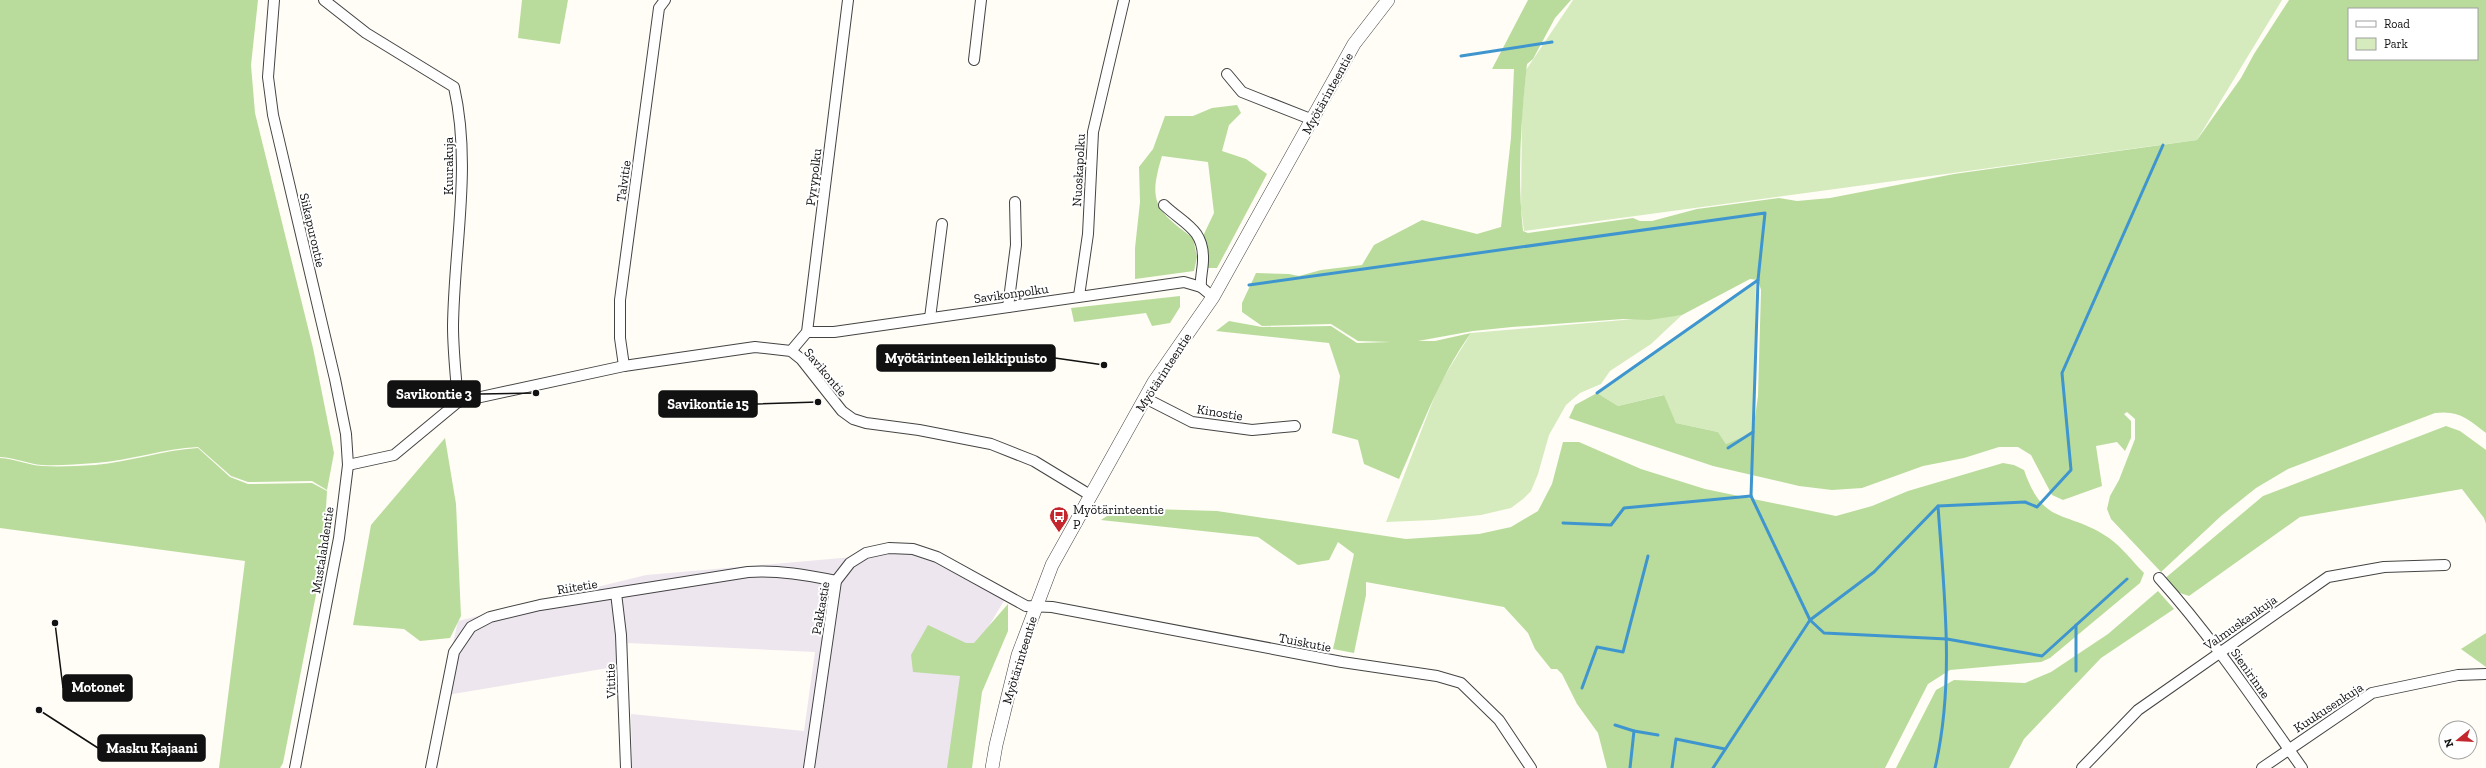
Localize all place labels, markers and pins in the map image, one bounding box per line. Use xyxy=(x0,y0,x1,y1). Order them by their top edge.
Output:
callout: Myötärinteen leikkipuisto xyxy=(877,345,1055,371)
callout: Savikontie 3 xyxy=(388,381,480,407)
callout: Savikontie 15 xyxy=(659,391,757,417)
place label: Myötärinteentie P xyxy=(1073,502,1164,532)
bus stop icon: Myötärinteentie P xyxy=(1048,505,1070,533)
callout: Motonet xyxy=(63,675,132,701)
callout: Masku Kajaani xyxy=(98,735,205,761)

